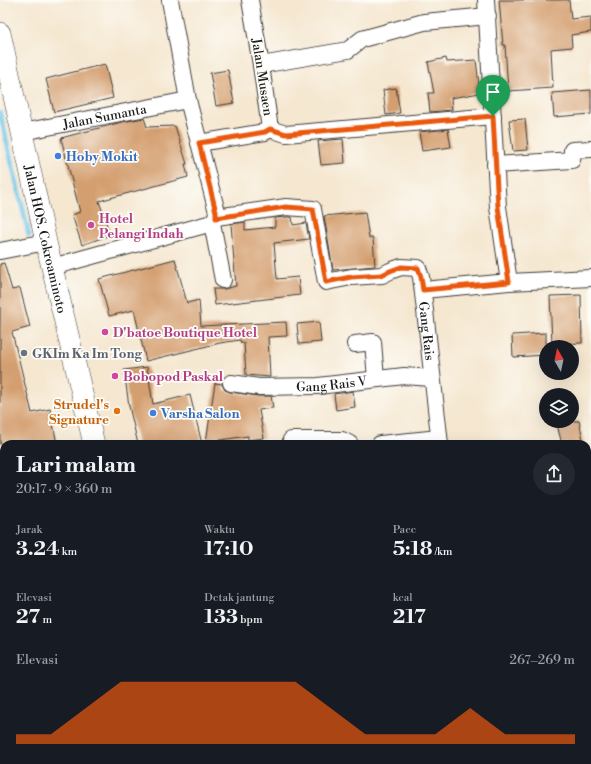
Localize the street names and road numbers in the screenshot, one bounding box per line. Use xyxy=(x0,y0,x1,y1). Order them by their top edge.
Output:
street label: Jalan Musaen xyxy=(248,36,276,117)
street label: Jalan Sumanta xyxy=(60,101,148,133)
street label: Jalan HOS. Cokroaminoto xyxy=(20,162,70,315)
street label: Gang Rais xyxy=(415,301,438,362)
street label: Gang Rais V xyxy=(296,373,369,395)

